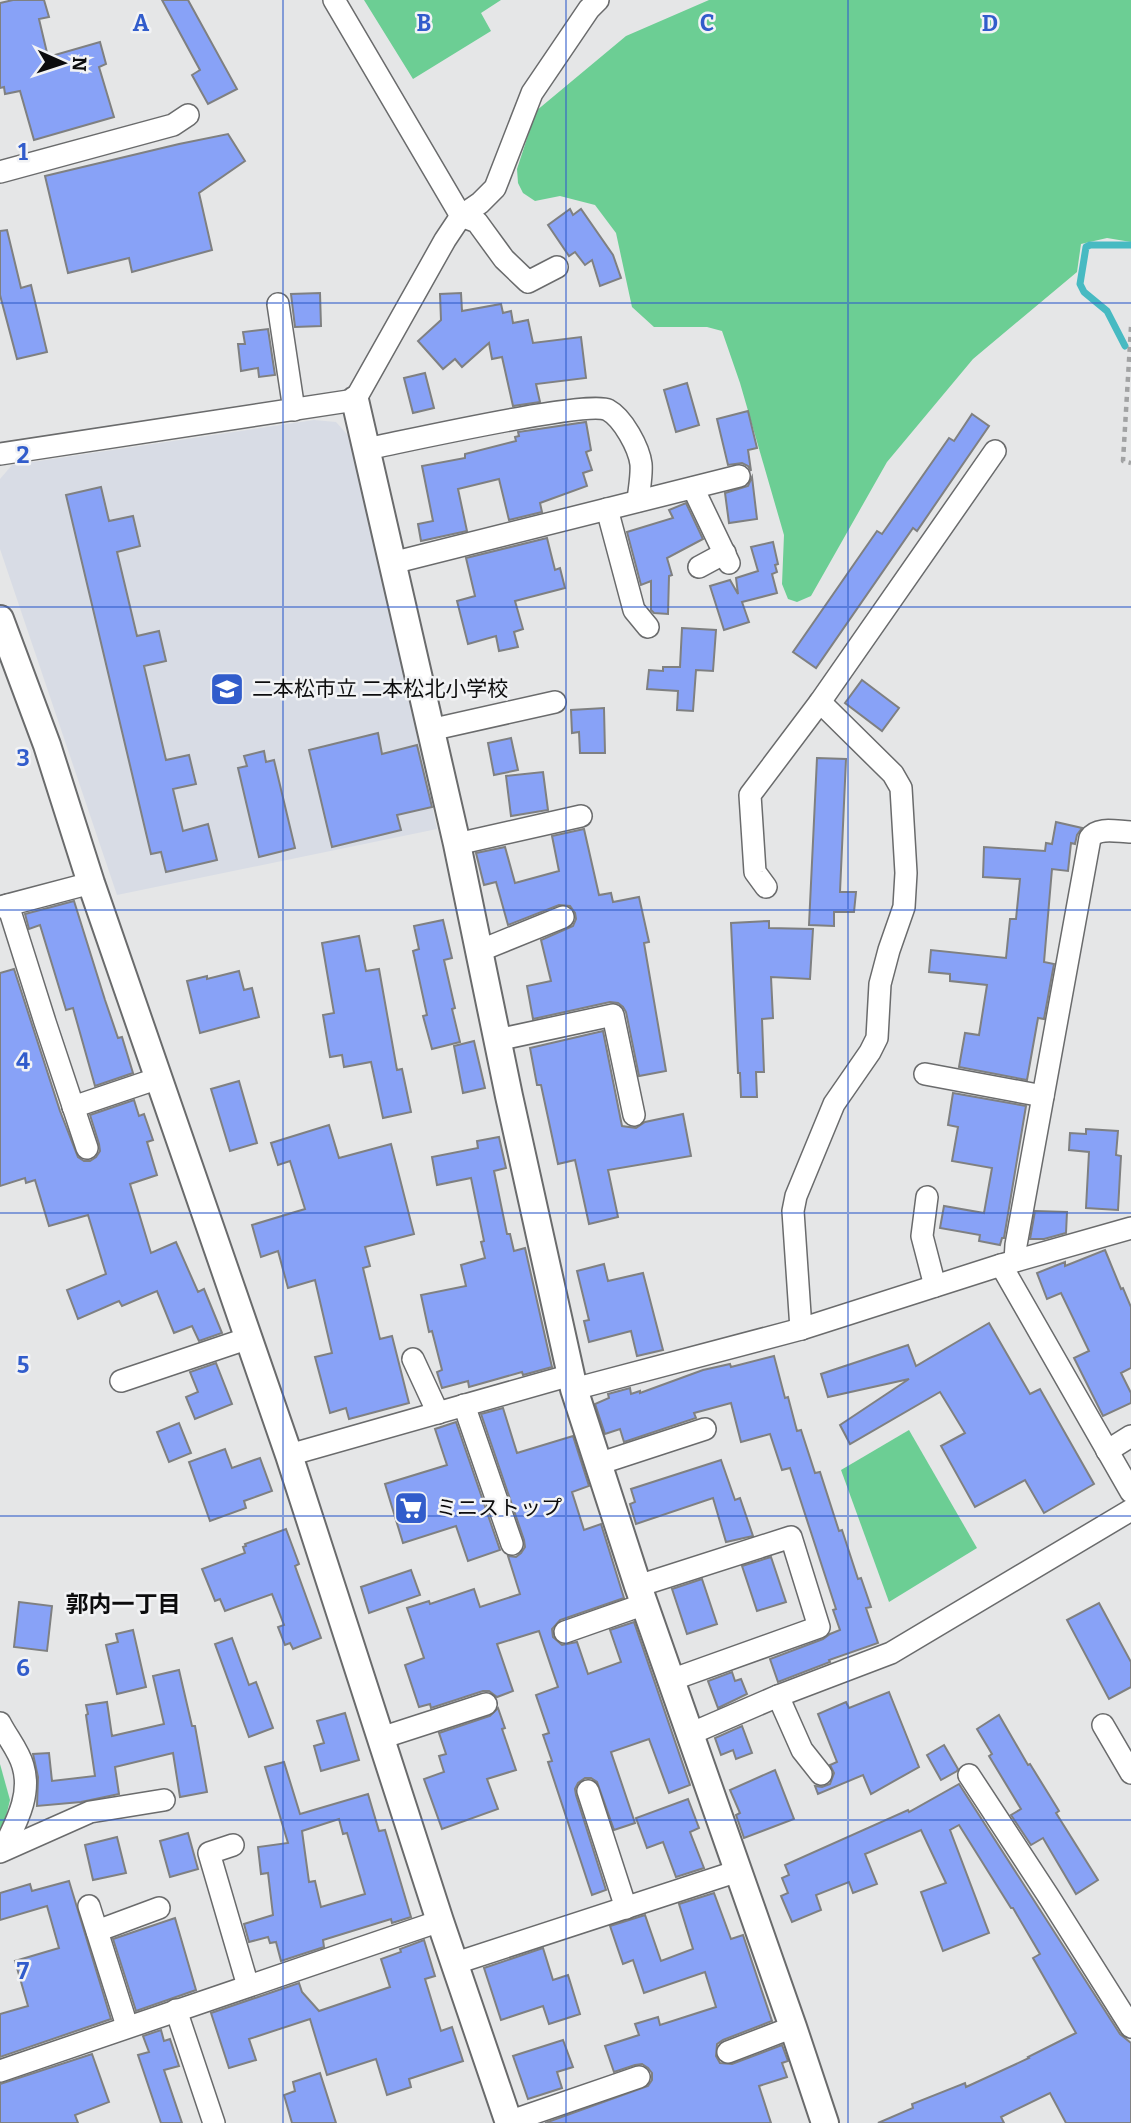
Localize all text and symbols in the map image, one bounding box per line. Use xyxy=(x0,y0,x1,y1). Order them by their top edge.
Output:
text: A xyxy=(133,9,150,37)
text: B xyxy=(417,9,431,37)
text: C xyxy=(700,9,714,37)
text: D xyxy=(982,9,998,37)
north arrow xyxy=(28,28,98,98)
text: N xyxy=(68,56,91,72)
text: 1 xyxy=(18,138,28,166)
text: 2 xyxy=(17,441,30,469)
school or university icon: 二本松市立 二本松北小学校 xyxy=(208,670,246,708)
place label: 二本松市立 二本松北小学校 xyxy=(252,676,508,702)
text: 3 xyxy=(16,744,30,772)
text: 4 xyxy=(16,1047,30,1075)
text: 5 xyxy=(17,1351,29,1379)
supermarket icon: ミニストップ xyxy=(392,1489,430,1527)
place label: ミニストップ xyxy=(436,1495,562,1521)
district label: 郭内一丁目 xyxy=(66,1590,181,1618)
text: 6 xyxy=(16,1654,30,1682)
text: 7 xyxy=(17,1957,30,1985)

